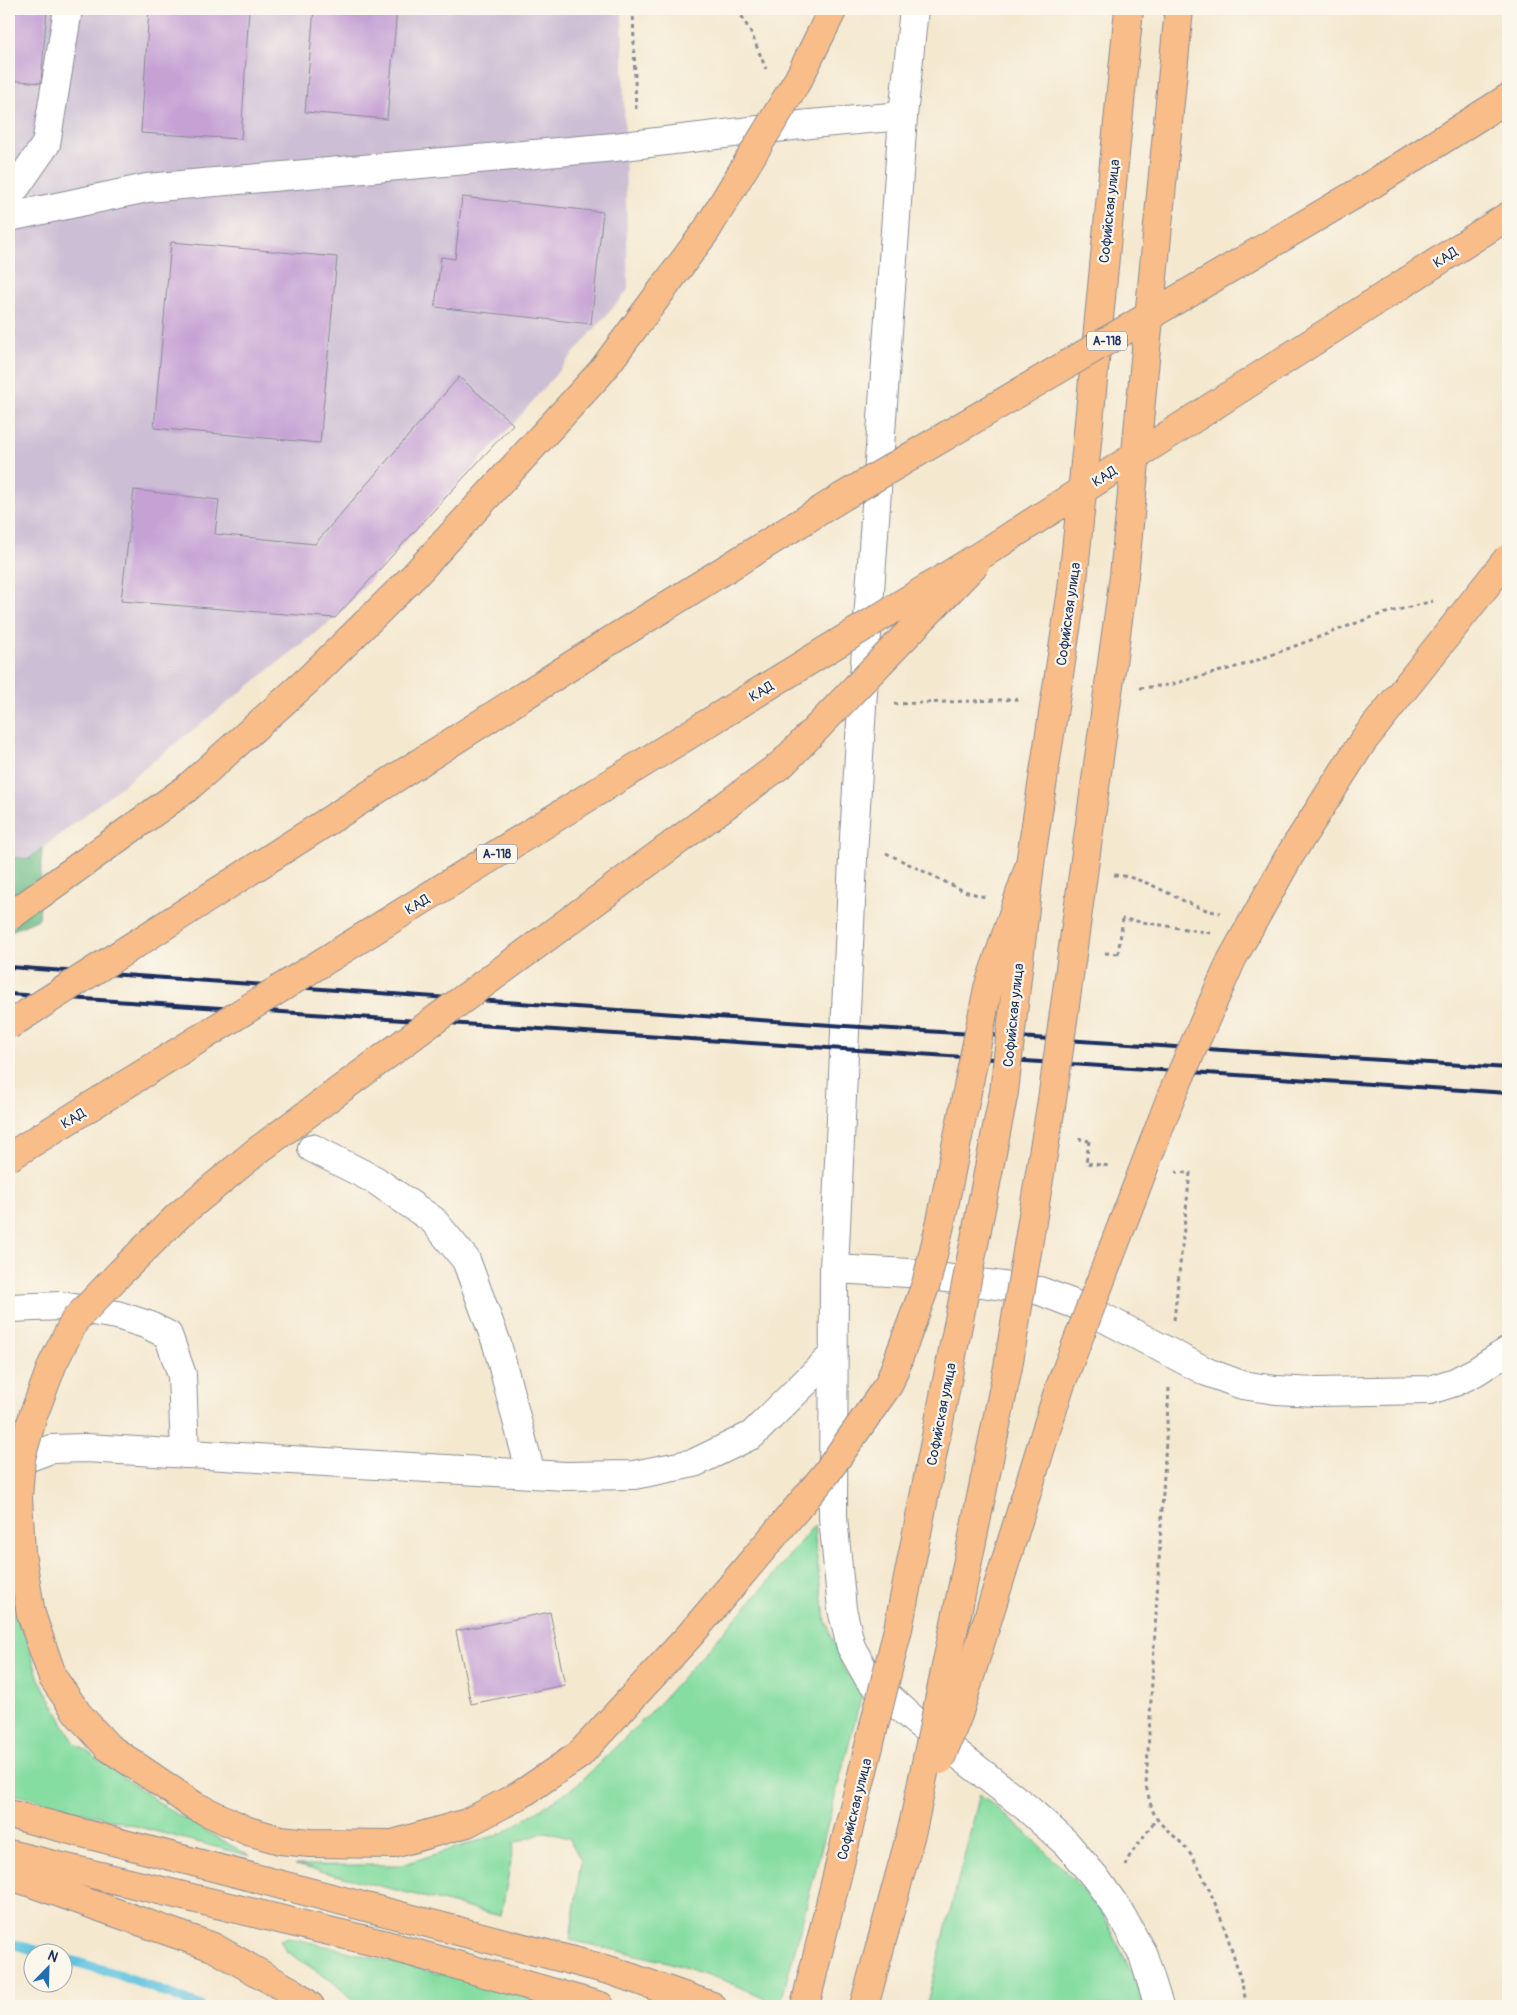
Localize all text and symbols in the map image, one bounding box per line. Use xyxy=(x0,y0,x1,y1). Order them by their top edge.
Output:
street label: Софийская улица xyxy=(1096,158,1123,264)
street label: КАД xyxy=(1430,243,1461,272)
road number: А-118 xyxy=(1087,332,1127,351)
street label: КАД xyxy=(1089,462,1120,491)
street label: Софийская улица xyxy=(1053,561,1084,667)
street label: КАД xyxy=(746,677,777,705)
road number: А-118 xyxy=(477,844,517,864)
street label: КАД xyxy=(402,890,433,918)
street label: Софийская улица xyxy=(1000,962,1027,1068)
street label: КАД xyxy=(58,1104,89,1132)
street label: Софийская улица xyxy=(923,1361,960,1467)
street label: Софийская улица xyxy=(834,1756,875,1862)
north arrow xyxy=(22,1942,72,1992)
text: N xyxy=(45,1947,61,1966)

